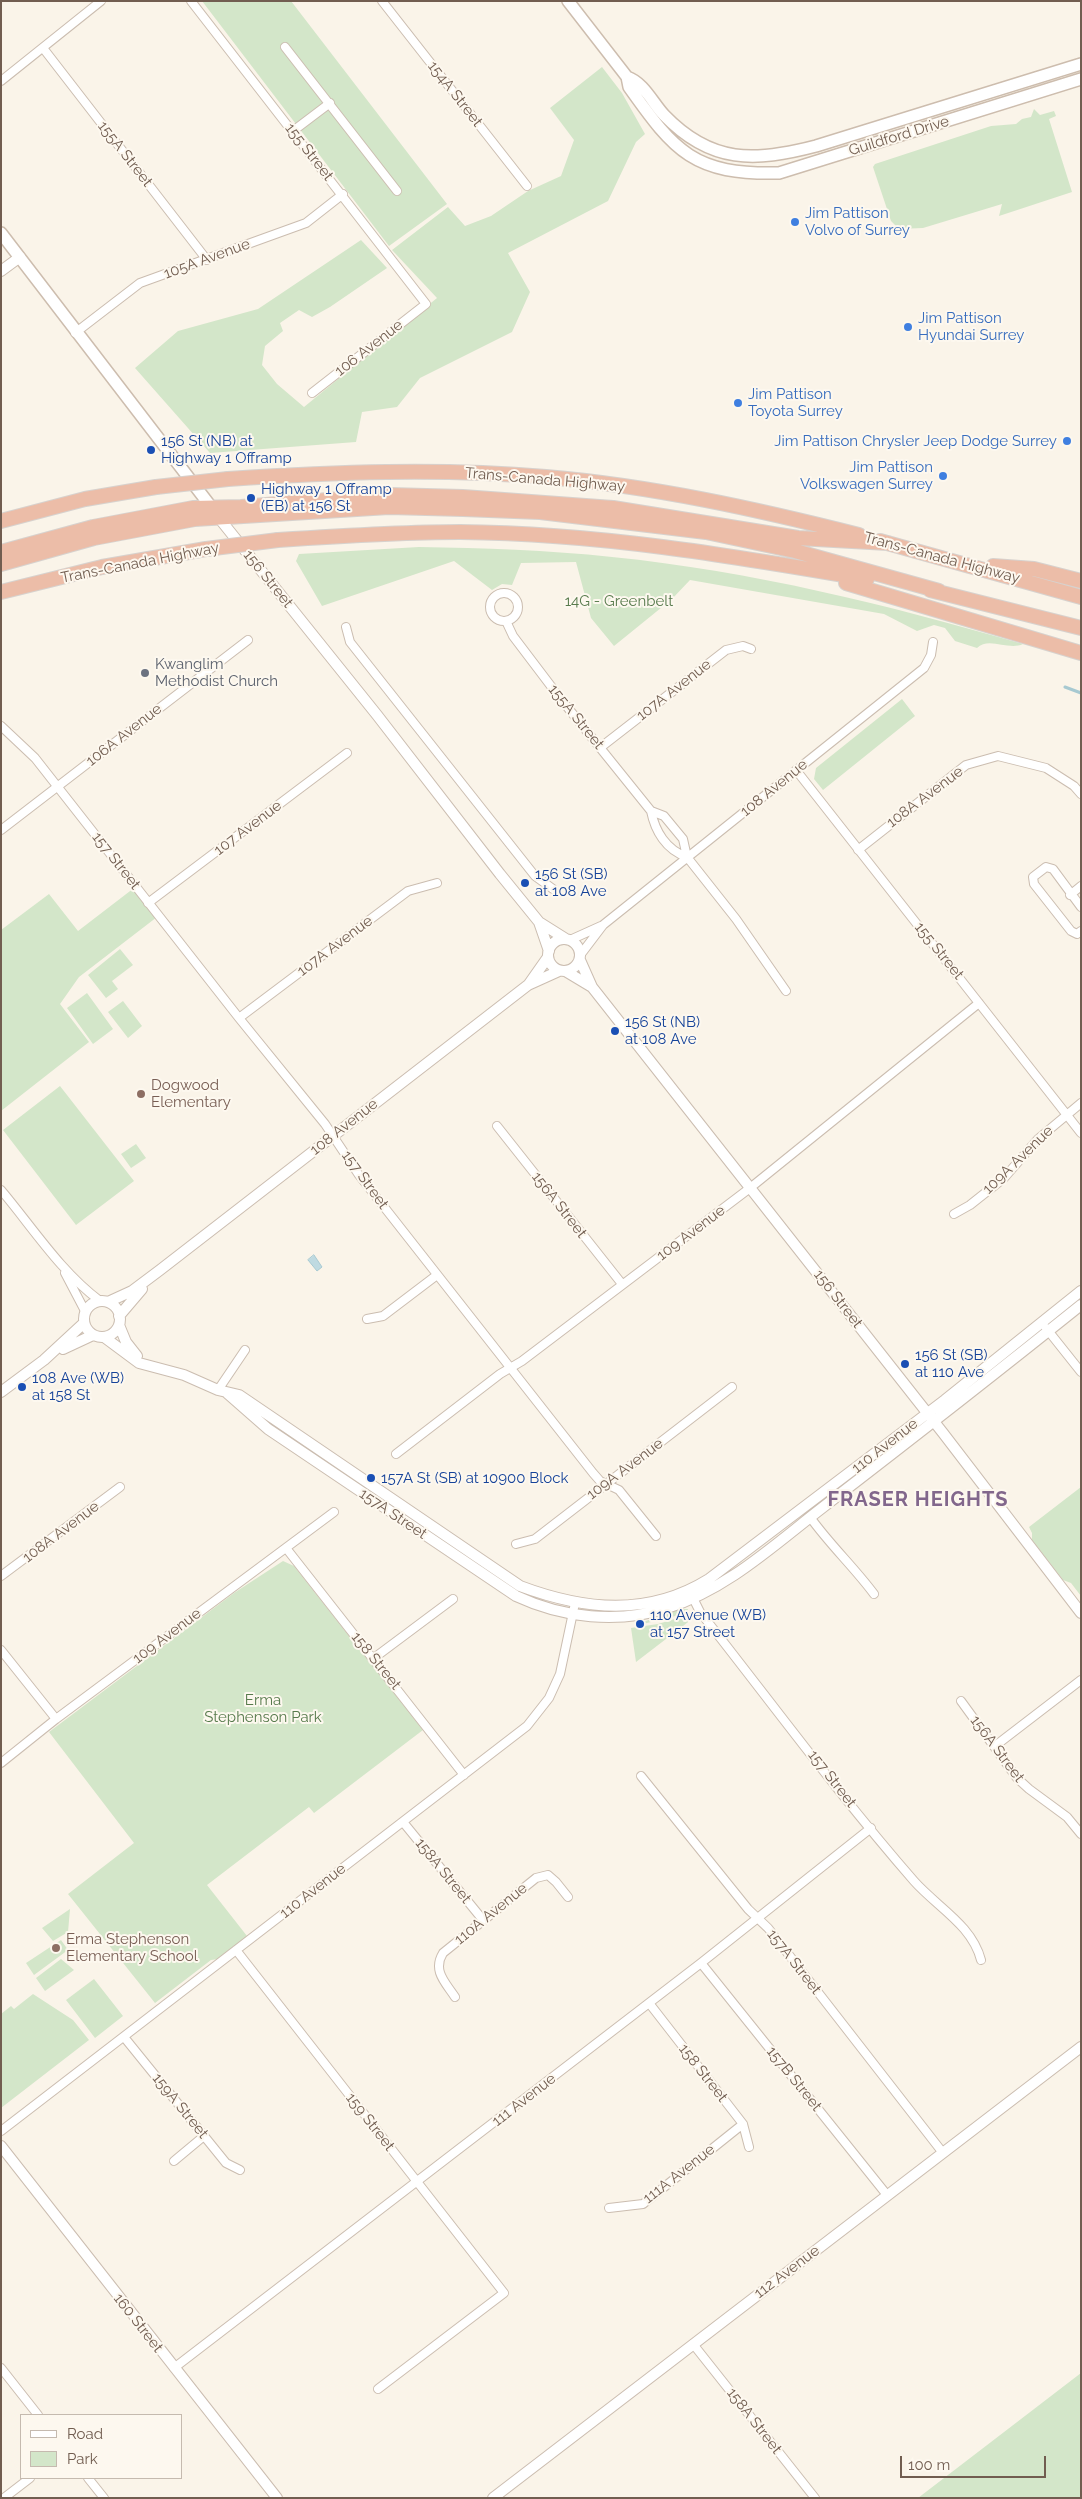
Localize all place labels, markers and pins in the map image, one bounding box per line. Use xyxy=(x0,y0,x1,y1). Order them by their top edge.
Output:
place label: Jim Pattison Volvo of Surrey xyxy=(805,204,910,239)
marker: Jim Pattison Volvo of Surrey xyxy=(789,216,801,228)
place label: Jim Pattison Hyundai Surrey xyxy=(918,309,1024,344)
marker: Jim Pattison Hyundai Surrey xyxy=(902,321,914,333)
place label: Jim Pattison Toyota Surrey xyxy=(748,385,843,420)
marker: Jim Pattison Toyota Surrey xyxy=(732,397,744,409)
place label: 156 St (NB) at Highway 1 Offramp xyxy=(161,432,292,467)
place label: Jim Pattison Chrysler Jeep Dodge Surrey xyxy=(774,432,1057,450)
marker: Jim Pattison Chrysler Jeep Dodge Surrey xyxy=(1061,435,1073,447)
marker: 156 St (NB) at Highway 1 Offramp xyxy=(145,444,157,456)
place label: Jim Pattison Volkswagen Surrey xyxy=(800,458,933,493)
marker: Jim Pattison Volkswagen Surrey xyxy=(937,470,949,482)
place label: Highway 1 Offramp (EB) at 156 St xyxy=(261,480,392,515)
marker: Highway 1 Offramp (EB) at 156 St xyxy=(245,492,257,504)
place label: Kwanglim Methodist Church xyxy=(155,655,278,690)
marker: Kwanglim Methodist Church xyxy=(139,667,151,679)
place label: 156 St (SB) at 108 Ave xyxy=(535,865,607,900)
marker: 156 St (SB) at 108 Ave xyxy=(519,877,531,889)
place label: 156 St (NB) at 108 Ave xyxy=(625,1013,700,1048)
marker: 156 St (NB) at 108 Ave xyxy=(609,1025,621,1037)
place label: Dogwood Elementary xyxy=(151,1076,231,1111)
marker: Dogwood Elementary xyxy=(135,1088,147,1100)
place label: 156 St (SB) at 110 Ave xyxy=(915,1346,987,1381)
marker: 156 St (SB) at 110 Ave xyxy=(899,1358,911,1370)
place label: 108 Ave (WB) at 158 St xyxy=(32,1369,124,1404)
marker: 108 Ave (WB) at 158 St xyxy=(16,1381,28,1393)
place label: 157A St (SB) at 10900 Block xyxy=(381,1469,568,1487)
marker: 157A St (SB) at 10900 Block xyxy=(365,1472,377,1484)
place label: 110 Avenue (WB) at 157 Street xyxy=(650,1606,766,1641)
marker: 110 Avenue (WB) at 157 Street xyxy=(634,1618,646,1630)
place label: Erma Stephenson Elementary School xyxy=(66,1930,198,1965)
marker: Erma Stephenson Elementary School xyxy=(50,1942,62,1954)

